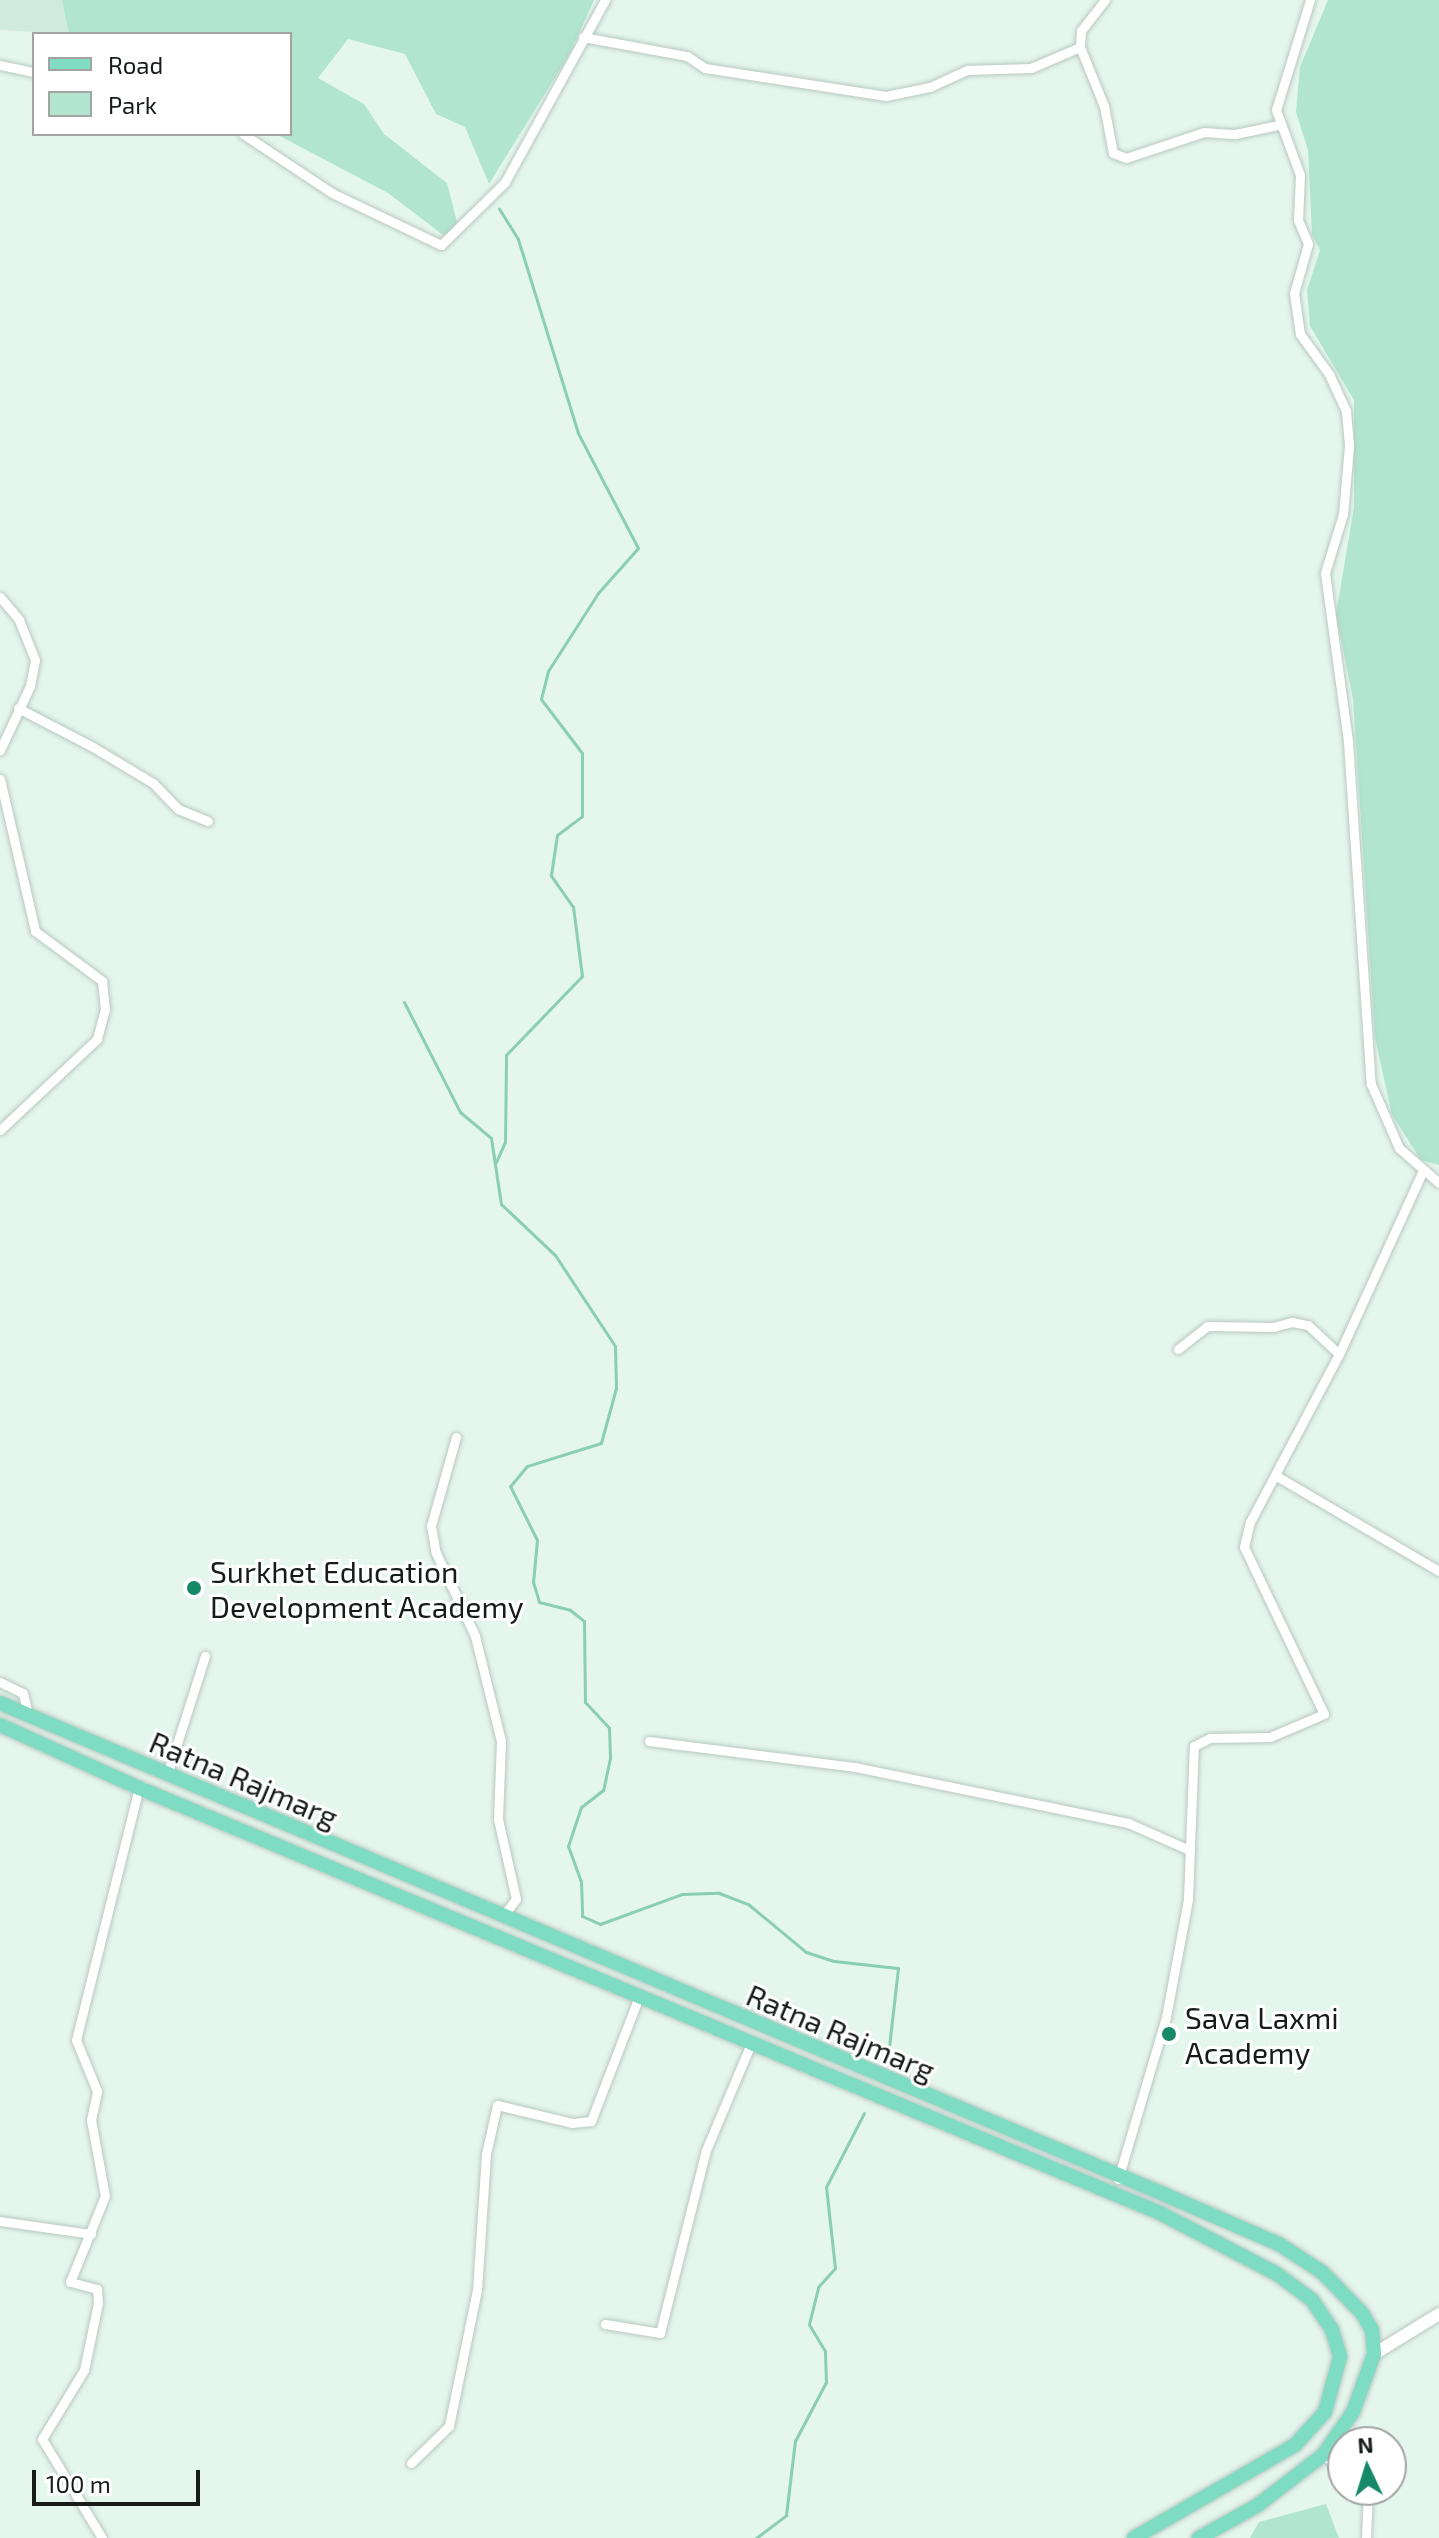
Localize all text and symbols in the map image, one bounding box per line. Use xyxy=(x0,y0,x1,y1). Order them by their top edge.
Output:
legend xyxy=(32,32,292,136)
text: Road xyxy=(108,50,163,79)
text: Park xyxy=(108,90,157,119)
place label: Surkhet Education Development Academy xyxy=(210,1553,524,1624)
marker: Surkhet Education Development Academy xyxy=(185,1579,203,1597)
street label: Ratna Rajmarg xyxy=(144,1723,344,1835)
street label: Ratna Rajmarg xyxy=(741,1976,941,2088)
place label: Sava Laxmi Academy xyxy=(1185,1999,1339,2070)
marker: Sava Laxmi Academy xyxy=(1160,2025,1178,2043)
north arrow xyxy=(1327,2426,1407,2506)
text: N xyxy=(1357,2431,1374,2458)
scale bar xyxy=(36,2454,204,2504)
text: 100 m xyxy=(46,2469,111,2498)

